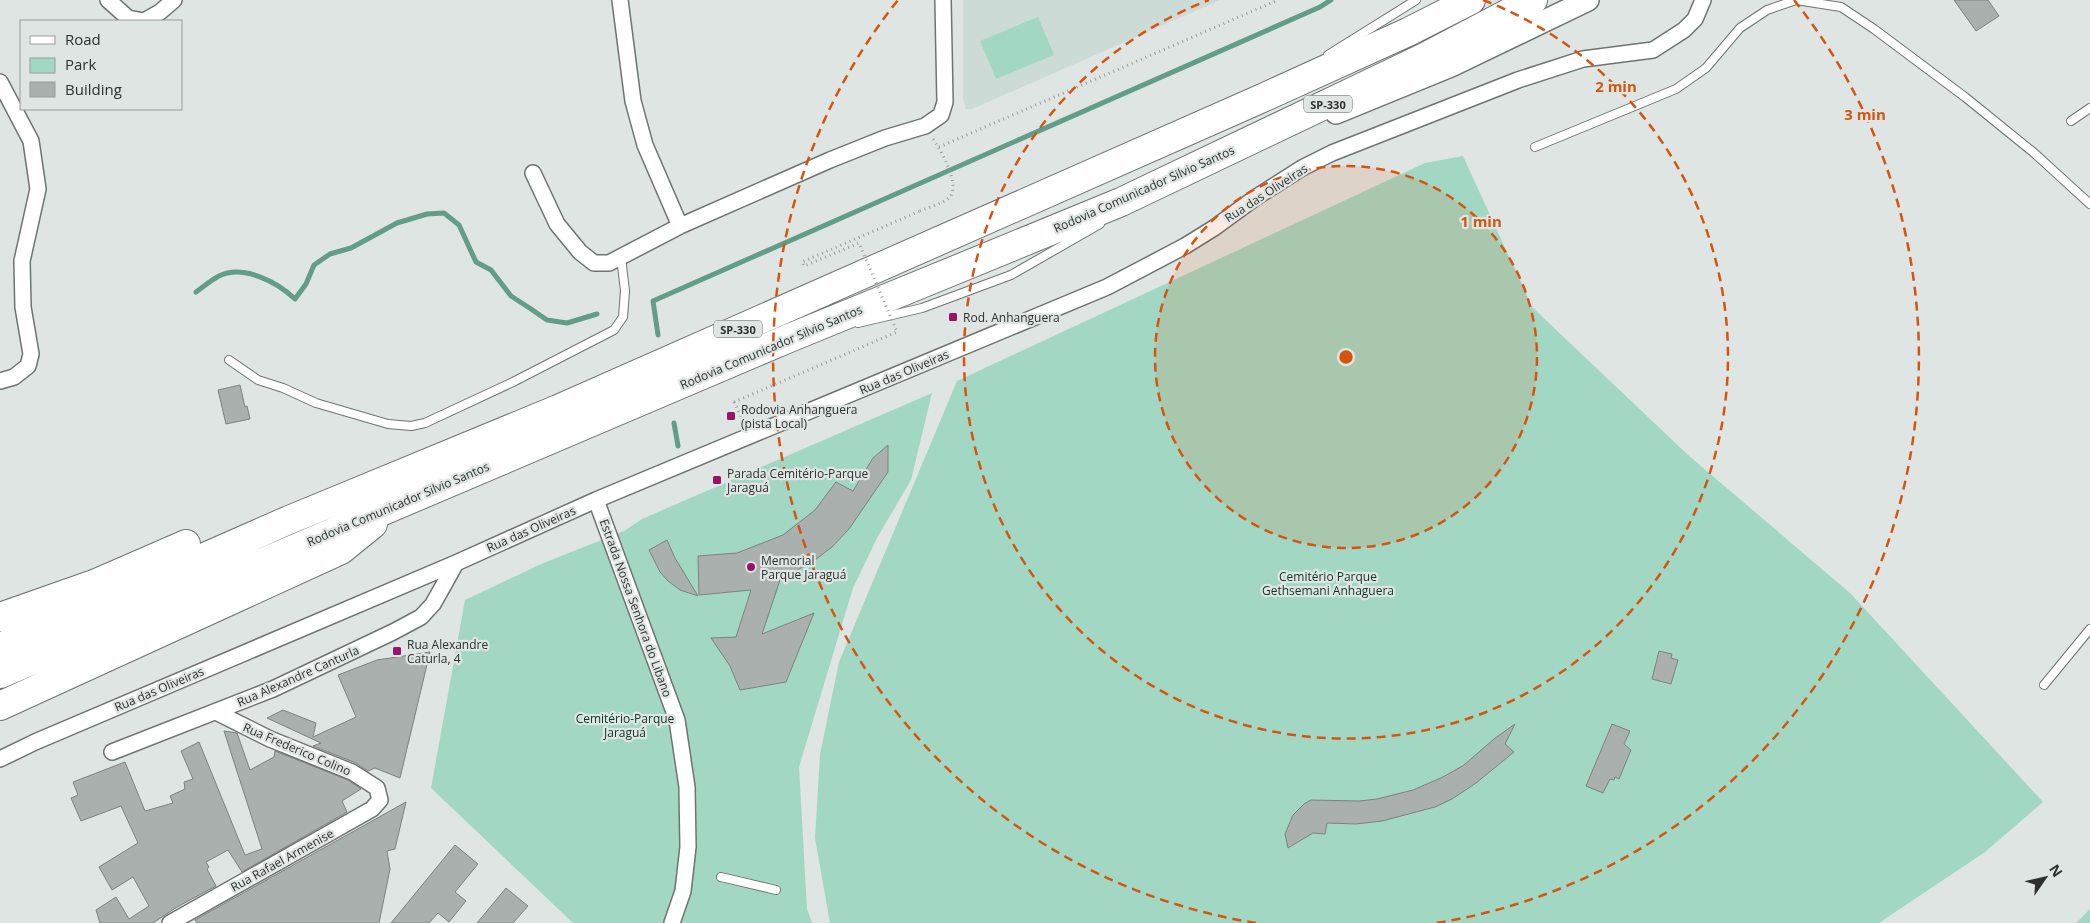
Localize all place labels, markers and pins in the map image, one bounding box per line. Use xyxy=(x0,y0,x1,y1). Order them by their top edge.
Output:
place label: Rod. Anhanguera xyxy=(963,309,1060,326)
marker: Rod. Anhanguera xyxy=(947,311,959,323)
centre of rings xyxy=(1337,348,1355,366)
place label: Rodovia Anhanguera (pista Local) xyxy=(741,401,858,432)
marker: Rodovia Anhanguera (pista Local) xyxy=(725,410,737,422)
place label: Parada Cemitério-Parque Jaraguá xyxy=(726,465,869,496)
marker: Parada Cemitério-Parque Jaraguá xyxy=(711,474,723,486)
place label: Memorial Parque Jaraguá xyxy=(761,552,846,583)
marker: Memorial Parque Jaraguá xyxy=(745,561,757,573)
place label: Rua Alexandre Caturla, 4 xyxy=(407,636,488,667)
marker: Rua Alexandre Caturla, 4 xyxy=(391,645,403,657)

